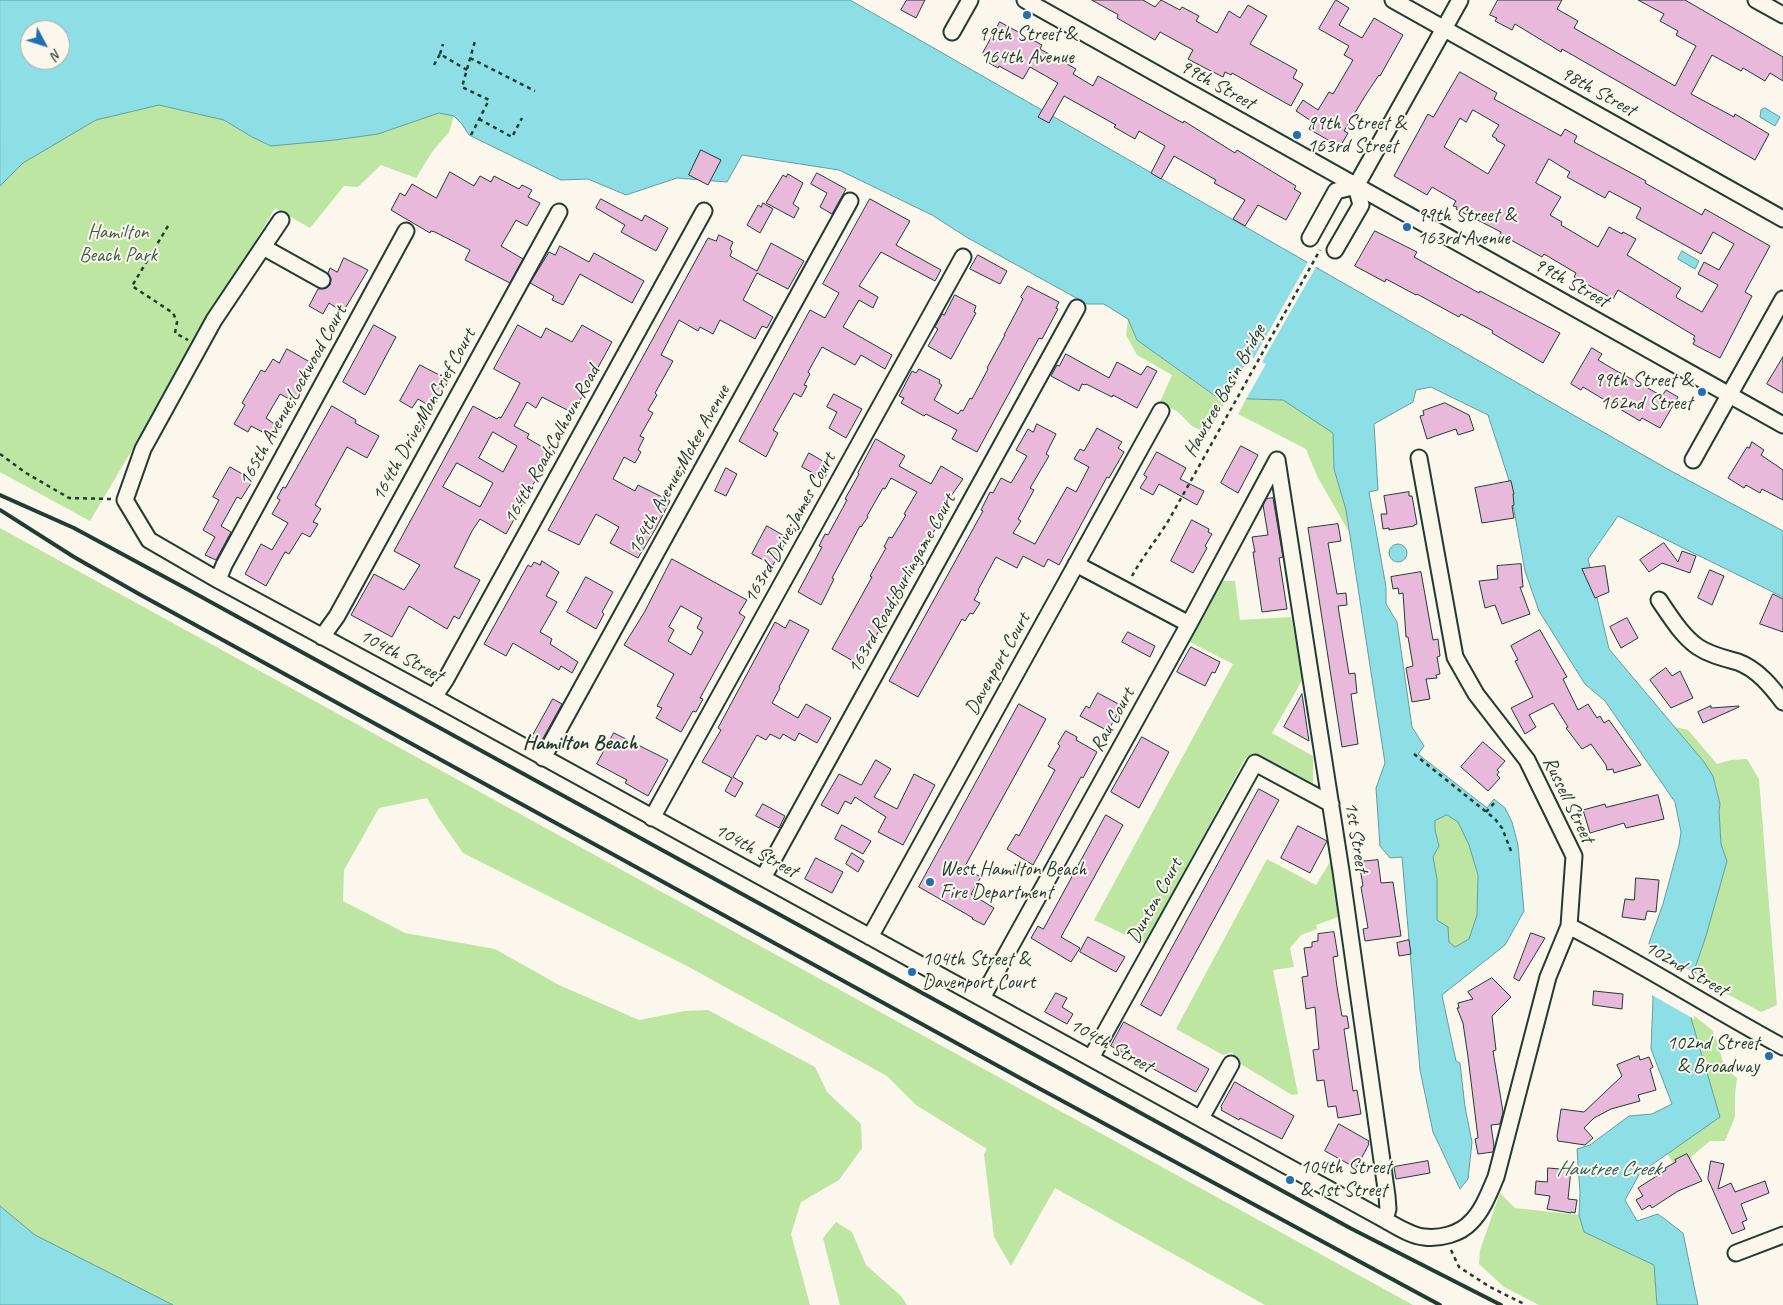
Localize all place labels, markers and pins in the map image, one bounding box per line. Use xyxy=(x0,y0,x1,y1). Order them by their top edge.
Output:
marker: 99th Street & 164th Avenue xyxy=(1021,9,1033,21)
place label: 99th Street & 164th Avenue xyxy=(978,23,1076,70)
place label: 99th Street & 163rd Street xyxy=(1307,112,1405,159)
marker: 99th Street & 163rd Street xyxy=(1291,129,1303,141)
place label: 99th Street & 163rd Avenue xyxy=(1417,204,1515,251)
marker: 99th Street & 163rd Avenue xyxy=(1401,221,1413,233)
place label: 99th Street & 162nd Street xyxy=(1594,369,1692,416)
marker: 99th Street & 162nd Street xyxy=(1696,386,1708,398)
place label: West Hamilton Beach Fire Department xyxy=(940,858,1086,905)
marker: West Hamilton Beach Fire Department xyxy=(924,876,936,888)
place label: 104th Street & Davenport Court xyxy=(922,948,1035,995)
marker: 104th Street & Davenport Court xyxy=(906,966,918,978)
place label: 102nd Street & Broadway xyxy=(1667,1032,1759,1079)
marker: 102nd Street & Broadway xyxy=(1763,1050,1775,1062)
place label: 104th Street & 1st Street xyxy=(1300,1156,1391,1203)
marker: 104th Street & 1st Street xyxy=(1284,1174,1296,1186)

